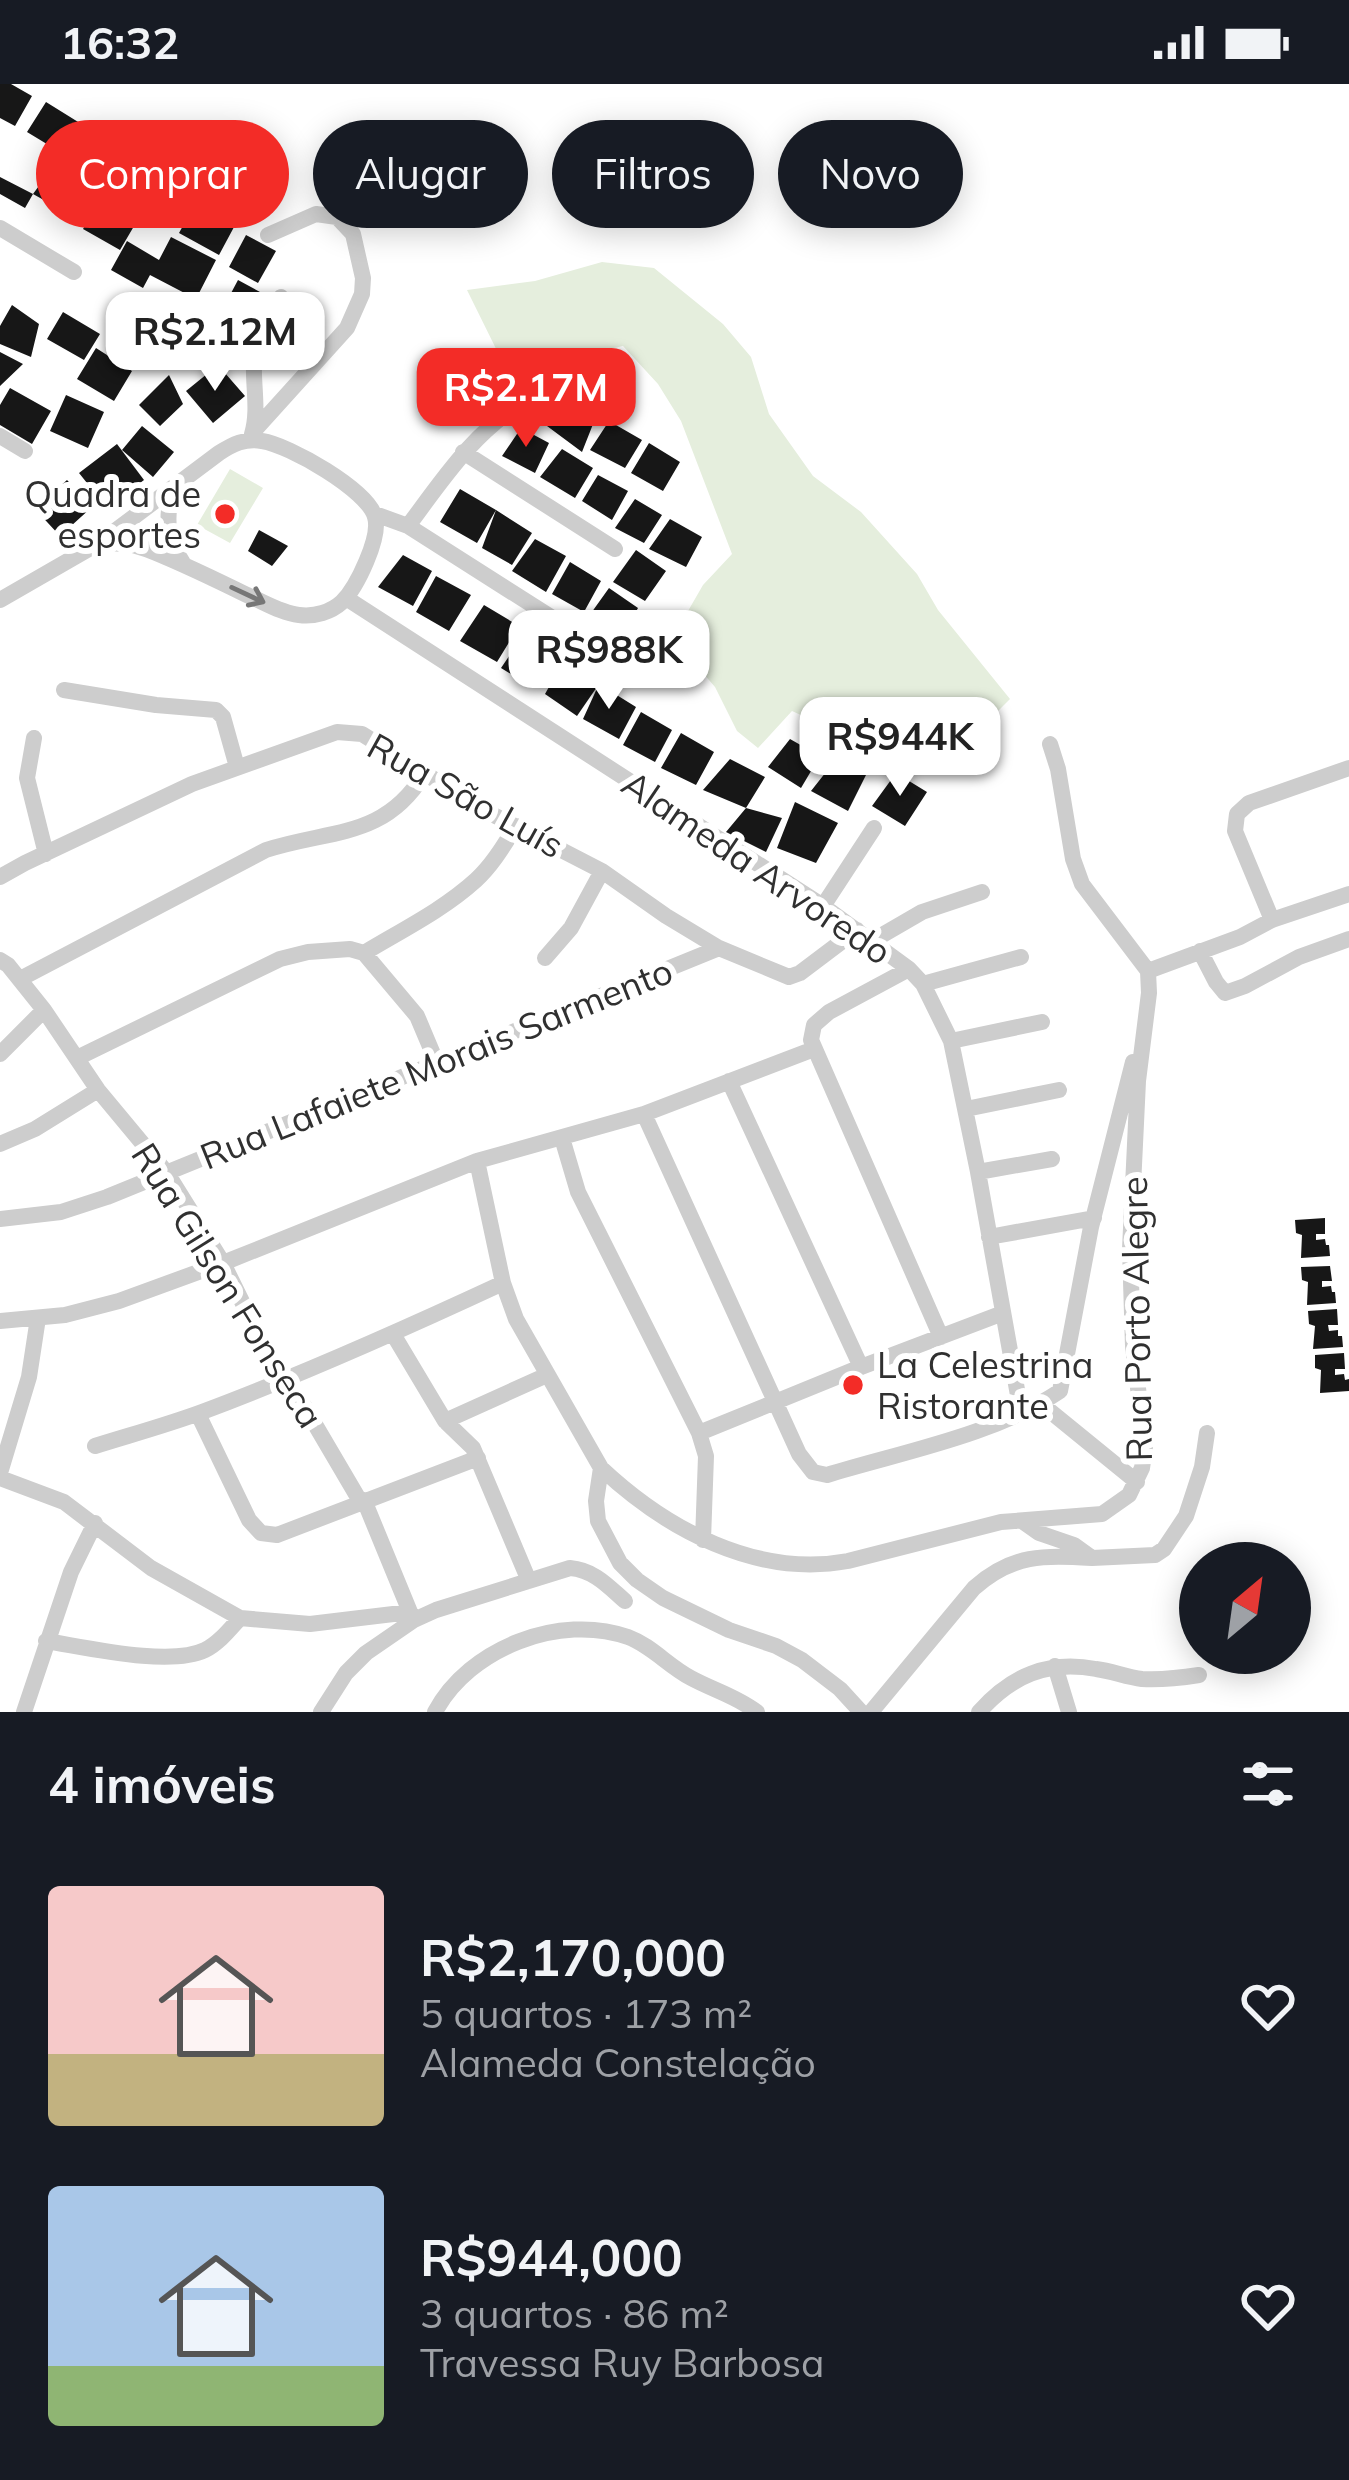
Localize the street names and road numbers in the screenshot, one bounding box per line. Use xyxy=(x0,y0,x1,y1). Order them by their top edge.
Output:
street label: Rua São Luís xyxy=(360,723,572,867)
street label: Alameda Arvoredo xyxy=(614,760,900,974)
street label: Rua Lafaiete Morais Sarmento xyxy=(193,948,679,1178)
street label: Rua Gilson Fonseca xyxy=(122,1134,334,1436)
street label: Rua Porto Alegre xyxy=(1111,1176,1161,1462)

